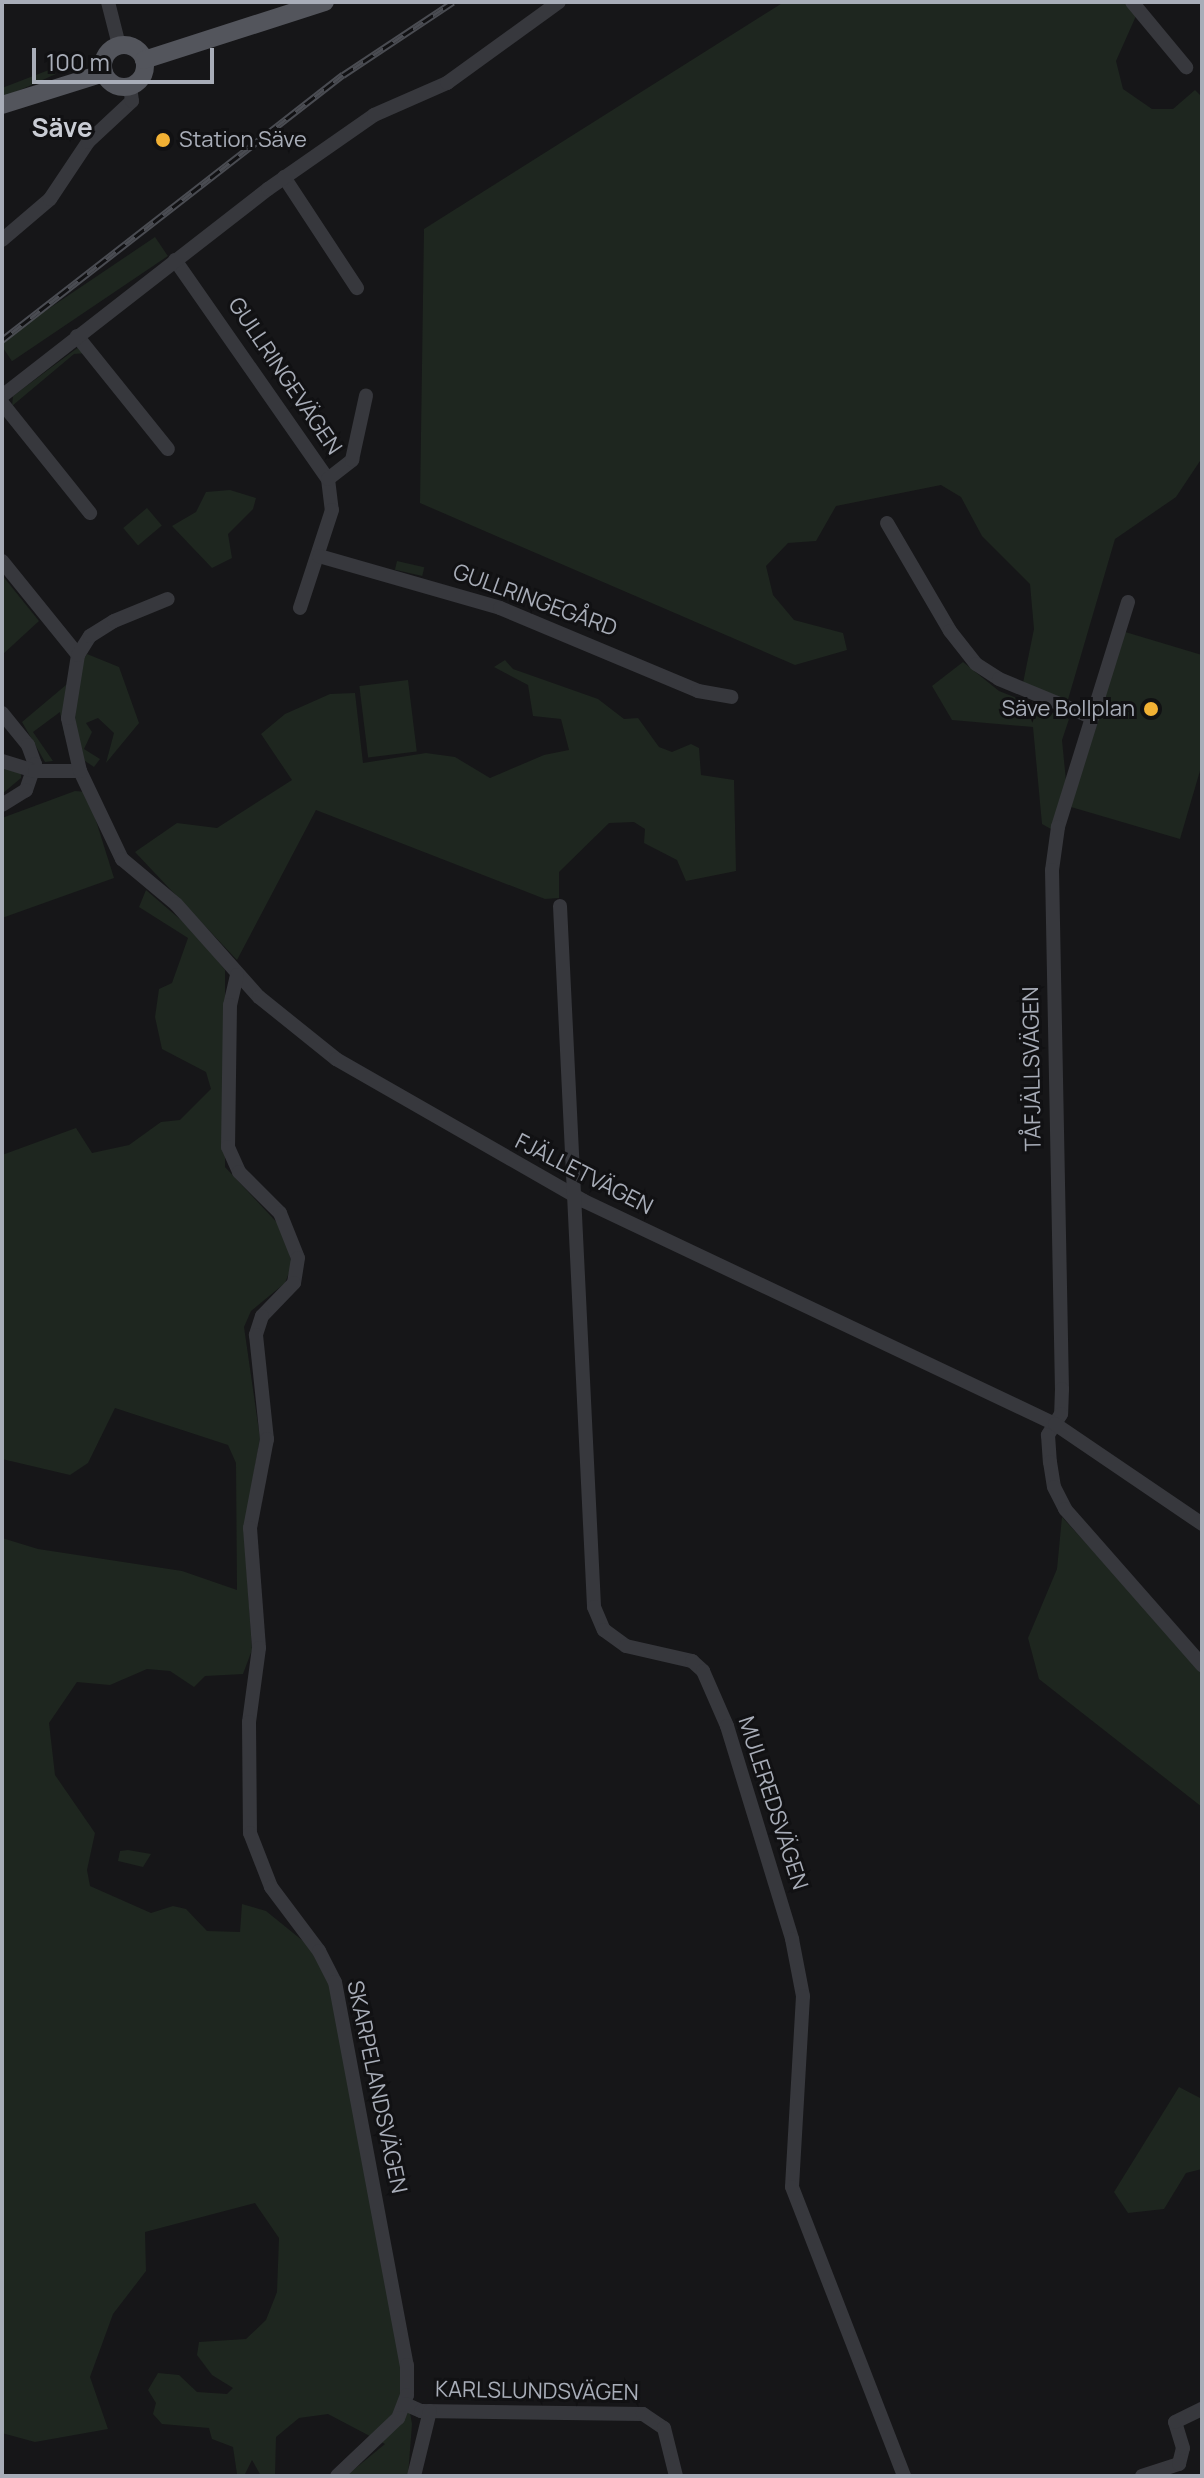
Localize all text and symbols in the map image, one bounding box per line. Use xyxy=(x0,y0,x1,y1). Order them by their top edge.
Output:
scale bar xyxy=(36,32,218,82)
text: 100 m xyxy=(46,45,110,78)
district label: Säve xyxy=(31,112,93,144)
place label: Station Säve xyxy=(179,127,307,153)
marker: Station Säve xyxy=(154,131,172,149)
street label: GULLRINGEVÄGEN xyxy=(223,292,347,460)
street label: GULLRINGEGÅRD xyxy=(449,558,621,642)
place label: Säve Bollplan xyxy=(1001,696,1135,722)
marker: Säve Bollplan xyxy=(1142,700,1160,718)
street label: TÅFJÄLLSVÄGEN xyxy=(1017,986,1047,1152)
street label: FJÄLLETVÄGEN xyxy=(511,1128,657,1220)
street label: MULEREDSVÄGEN xyxy=(733,1713,813,1893)
street label: SKARPELANDSVÄGEN xyxy=(342,1978,412,2196)
street label: KARLSLUNDSVÄGEN xyxy=(435,2376,639,2406)

